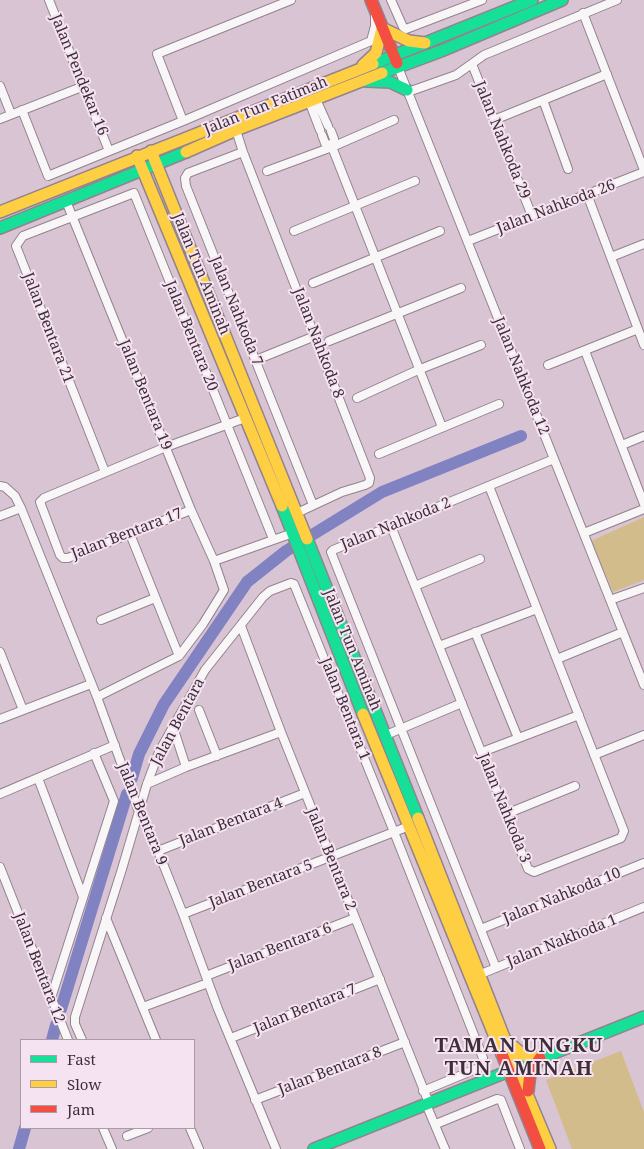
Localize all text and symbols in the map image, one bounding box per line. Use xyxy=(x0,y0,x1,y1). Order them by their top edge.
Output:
street label: Jalan Pendekar 16 xyxy=(46,12,112,138)
street label: Jalan Tun Fatimah xyxy=(202,73,330,139)
street label: Jalan Nahkoda 29 xyxy=(470,79,534,201)
street label: Jalan Nahkoda 26 xyxy=(494,176,618,238)
street label: Jalan Tun Aminah xyxy=(168,210,234,338)
street label: Jalan Nahkoda 7 xyxy=(206,253,266,369)
street label: Jalan Bentara 21 xyxy=(19,270,77,386)
street label: Jalan Bentara 20 xyxy=(161,278,221,394)
street label: Jalan Nahkoda 8 xyxy=(289,285,347,401)
street label: Jalan Nahkoda 12 xyxy=(489,315,553,437)
street label: Jalan Bentara 19 xyxy=(115,337,175,453)
street label: Jalan Nahkoda 2 xyxy=(338,494,454,554)
street label: Jalan Bentara 17 xyxy=(69,505,185,563)
street label: Jalan Tun Aminah xyxy=(319,586,385,714)
street label: Jalan Bentara 1 xyxy=(316,655,374,763)
street label: Jalan Bentara xyxy=(147,675,209,769)
street label: Jalan Nahkoda 3 xyxy=(474,750,534,866)
street label: Jalan Bentara 9 xyxy=(113,760,171,868)
street label: Jalan Bentara 4 xyxy=(177,794,285,850)
street label: Jalan Bentara 2 xyxy=(302,805,360,913)
street label: Jalan Bentara 5 xyxy=(207,856,315,912)
street label: Jalan Nahkoda 10 xyxy=(501,864,623,928)
street label: Jalan Bentara 12 xyxy=(10,910,68,1026)
street label: Jalan Nakhoda 1 xyxy=(504,911,620,971)
street label: Jalan Bentara 6 xyxy=(226,919,334,975)
street label: Jalan Bentara 7 xyxy=(251,980,359,1038)
district label: TAMAN UNGKU TUN AMINAH xyxy=(433,1034,605,1081)
legend xyxy=(20,1039,195,1129)
street label: Jalan Bentara 8 xyxy=(276,1043,384,1099)
text: Fast xyxy=(67,1049,96,1069)
text: Slow xyxy=(67,1074,101,1094)
text: Jam xyxy=(67,1099,95,1119)

